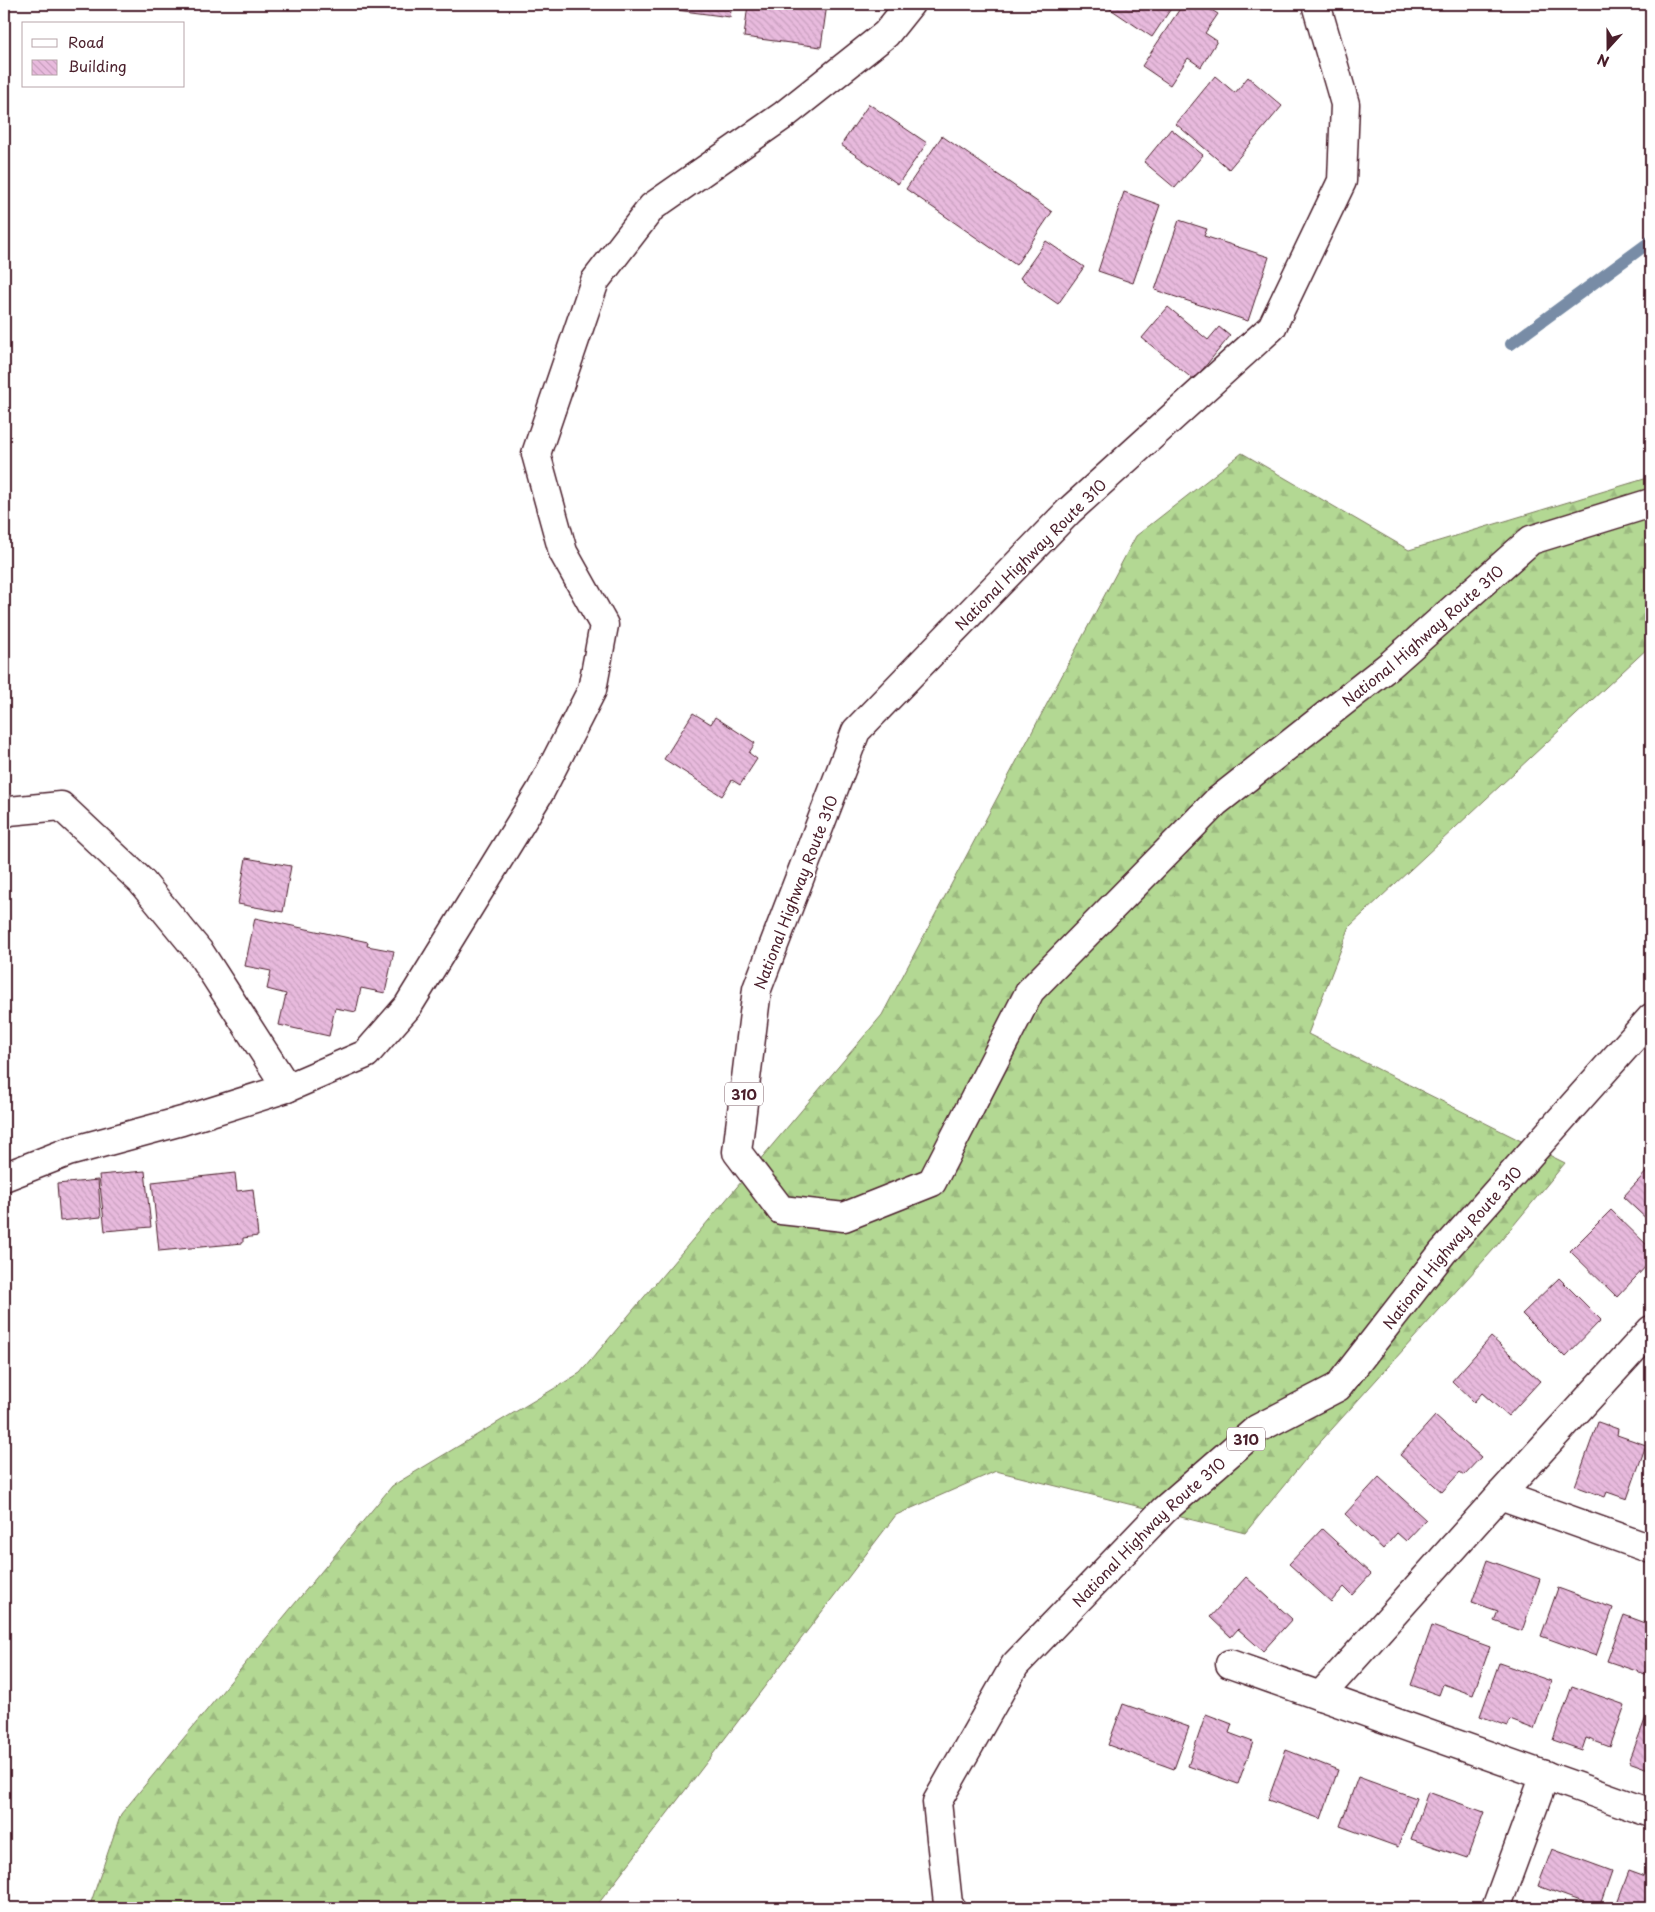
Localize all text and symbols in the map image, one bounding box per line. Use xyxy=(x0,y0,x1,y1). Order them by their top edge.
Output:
legend xyxy=(22,22,185,88)
north arrow xyxy=(1582,22,1632,72)
text: Road xyxy=(68,30,104,53)
text: N xyxy=(1594,49,1612,72)
text: Building xyxy=(68,54,127,77)
street label: National Highway Route 310 xyxy=(949,473,1111,635)
street label: National Highway Route 310 xyxy=(1336,559,1508,711)
street label: National Highway Route 310 xyxy=(747,792,843,992)
road number: 310 xyxy=(725,1082,763,1106)
street label: National Highway Route 310 xyxy=(1376,1160,1526,1333)
road number: 310 xyxy=(1227,1428,1265,1450)
street label: National Highway Route 310 xyxy=(1066,1451,1230,1611)

